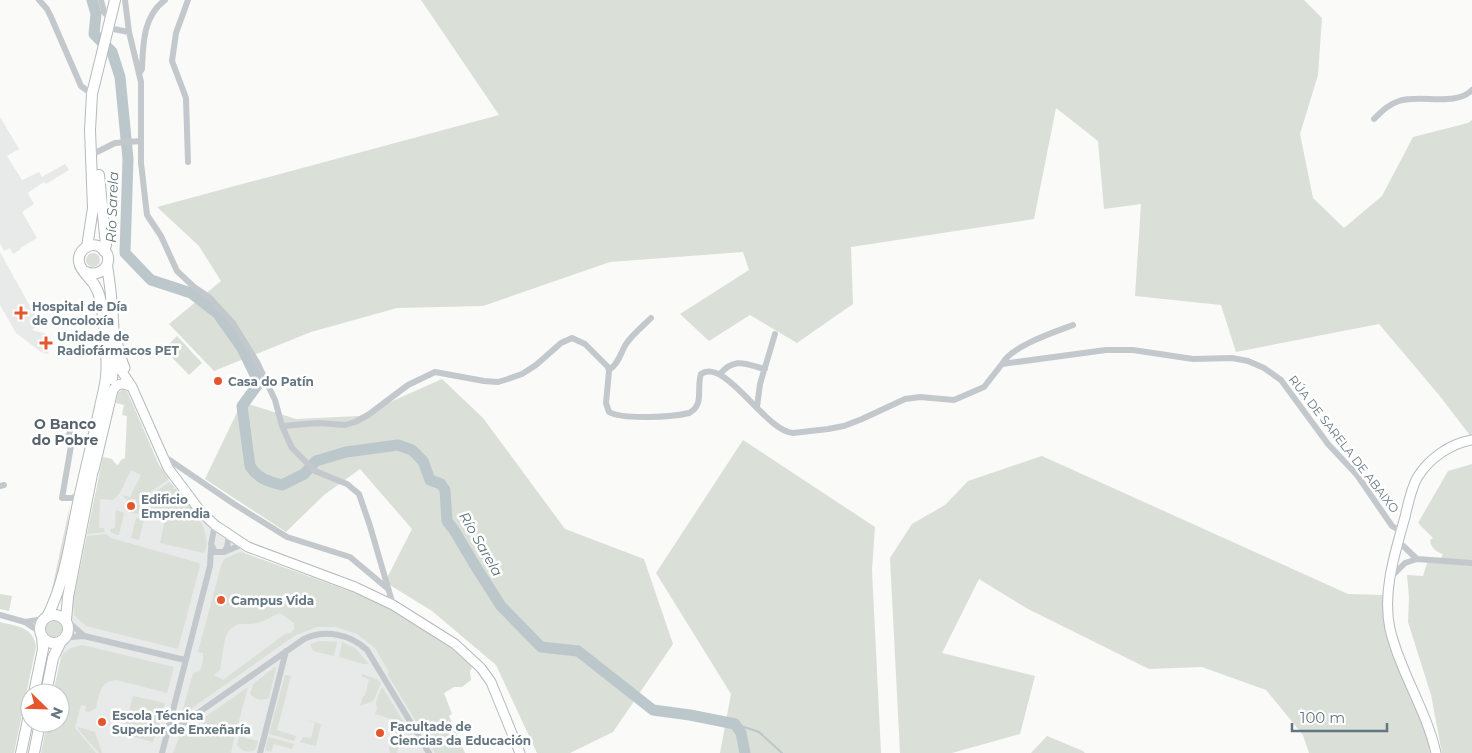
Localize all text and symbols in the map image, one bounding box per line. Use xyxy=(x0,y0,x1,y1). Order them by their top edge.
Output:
water label: Río Sarela xyxy=(102,171,122,243)
place label: Hospital de Día de Oncoloxía xyxy=(32,299,127,328)
marker: Hospital de Día de Oncoloxía xyxy=(14,306,28,320)
place label: Unidade de Radiofármacos PET xyxy=(57,329,179,358)
marker: Unidade de Radiofármacos PET xyxy=(39,336,53,350)
street label: RÚA DE SARELA DE ABAIXO xyxy=(1286,372,1402,516)
place label: Casa do Patín xyxy=(228,374,314,389)
marker: Casa do Patín xyxy=(212,375,224,387)
district label: O Banco do Pobre xyxy=(32,415,98,449)
place label: Edificio Emprendia xyxy=(141,492,210,521)
marker: Edificio Emprendia xyxy=(125,500,137,512)
water label: Río Sarela xyxy=(455,508,507,580)
place label: Campus Vida xyxy=(231,593,314,608)
marker: Campus Vida xyxy=(215,594,227,606)
north arrow xyxy=(20,683,70,733)
scale bar xyxy=(1292,700,1387,732)
text: N xyxy=(46,704,67,722)
place label: Escola Técnica Superior de Enxeñaría xyxy=(112,708,251,737)
text: 100 m xyxy=(1300,708,1345,727)
marker: Escola Técnica Superior de Enxeñaría xyxy=(96,716,108,728)
place label: Facultade de Ciencias da Educación xyxy=(390,719,531,748)
marker: Facultade de Ciencias da Educación xyxy=(374,727,386,739)

